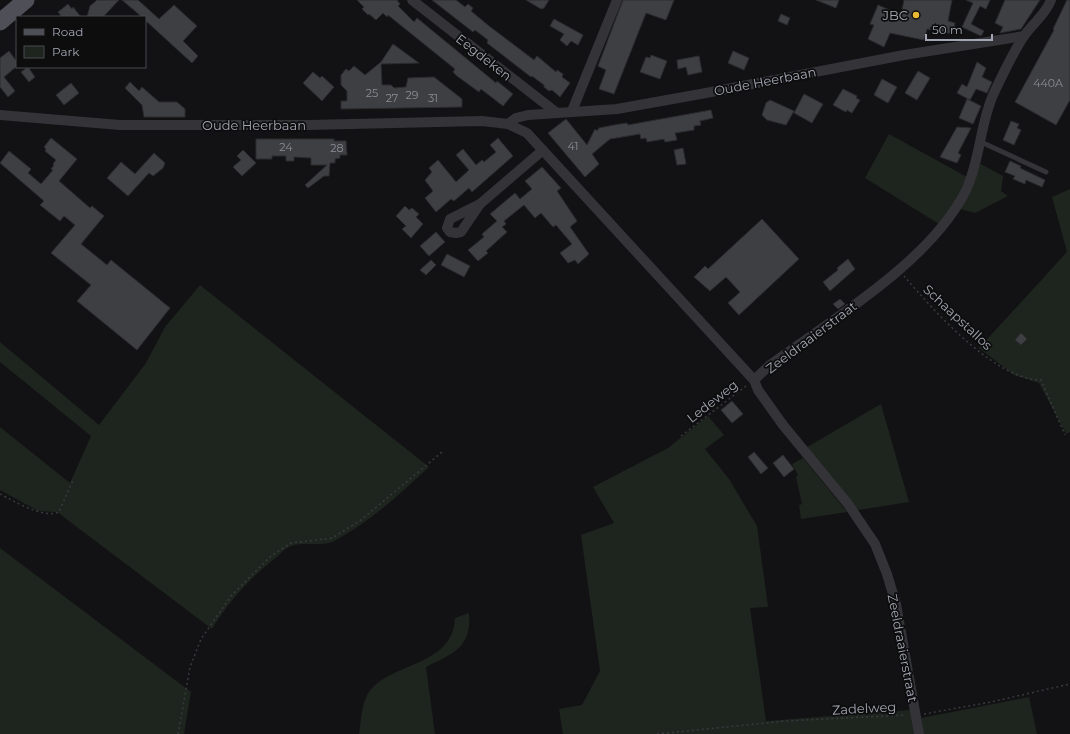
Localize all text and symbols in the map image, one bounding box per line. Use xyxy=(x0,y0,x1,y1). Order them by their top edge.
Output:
place label: JBC xyxy=(881,7,908,23)
marker: JBC xyxy=(911,10,921,20)
legend xyxy=(16,16,146,68)
scale bar xyxy=(926,16,992,42)
text: 50 m xyxy=(932,22,963,37)
text: Road xyxy=(52,24,83,39)
street label: Eegdeken xyxy=(453,30,515,84)
text: Park xyxy=(52,44,80,59)
street label: Oude Heerbaan xyxy=(712,63,818,99)
house number: 440A xyxy=(1033,76,1063,90)
house number: 25 xyxy=(366,86,378,100)
house number: 29 xyxy=(406,88,419,102)
house number: 27 xyxy=(386,91,398,105)
house number: 31 xyxy=(428,91,438,105)
street label: Oude Heerbaan xyxy=(202,117,306,133)
house number: 41 xyxy=(568,139,578,153)
house number: 24 xyxy=(279,140,293,154)
house number: 28 xyxy=(330,141,344,155)
street label: Schaapstallos xyxy=(920,281,996,353)
street label: Zeeldraaierstraat xyxy=(762,298,860,376)
street label: Ledeweg xyxy=(683,376,741,426)
street label: Zeeldraaierstraat xyxy=(885,593,921,703)
street label: Zadelweg xyxy=(831,698,897,718)

